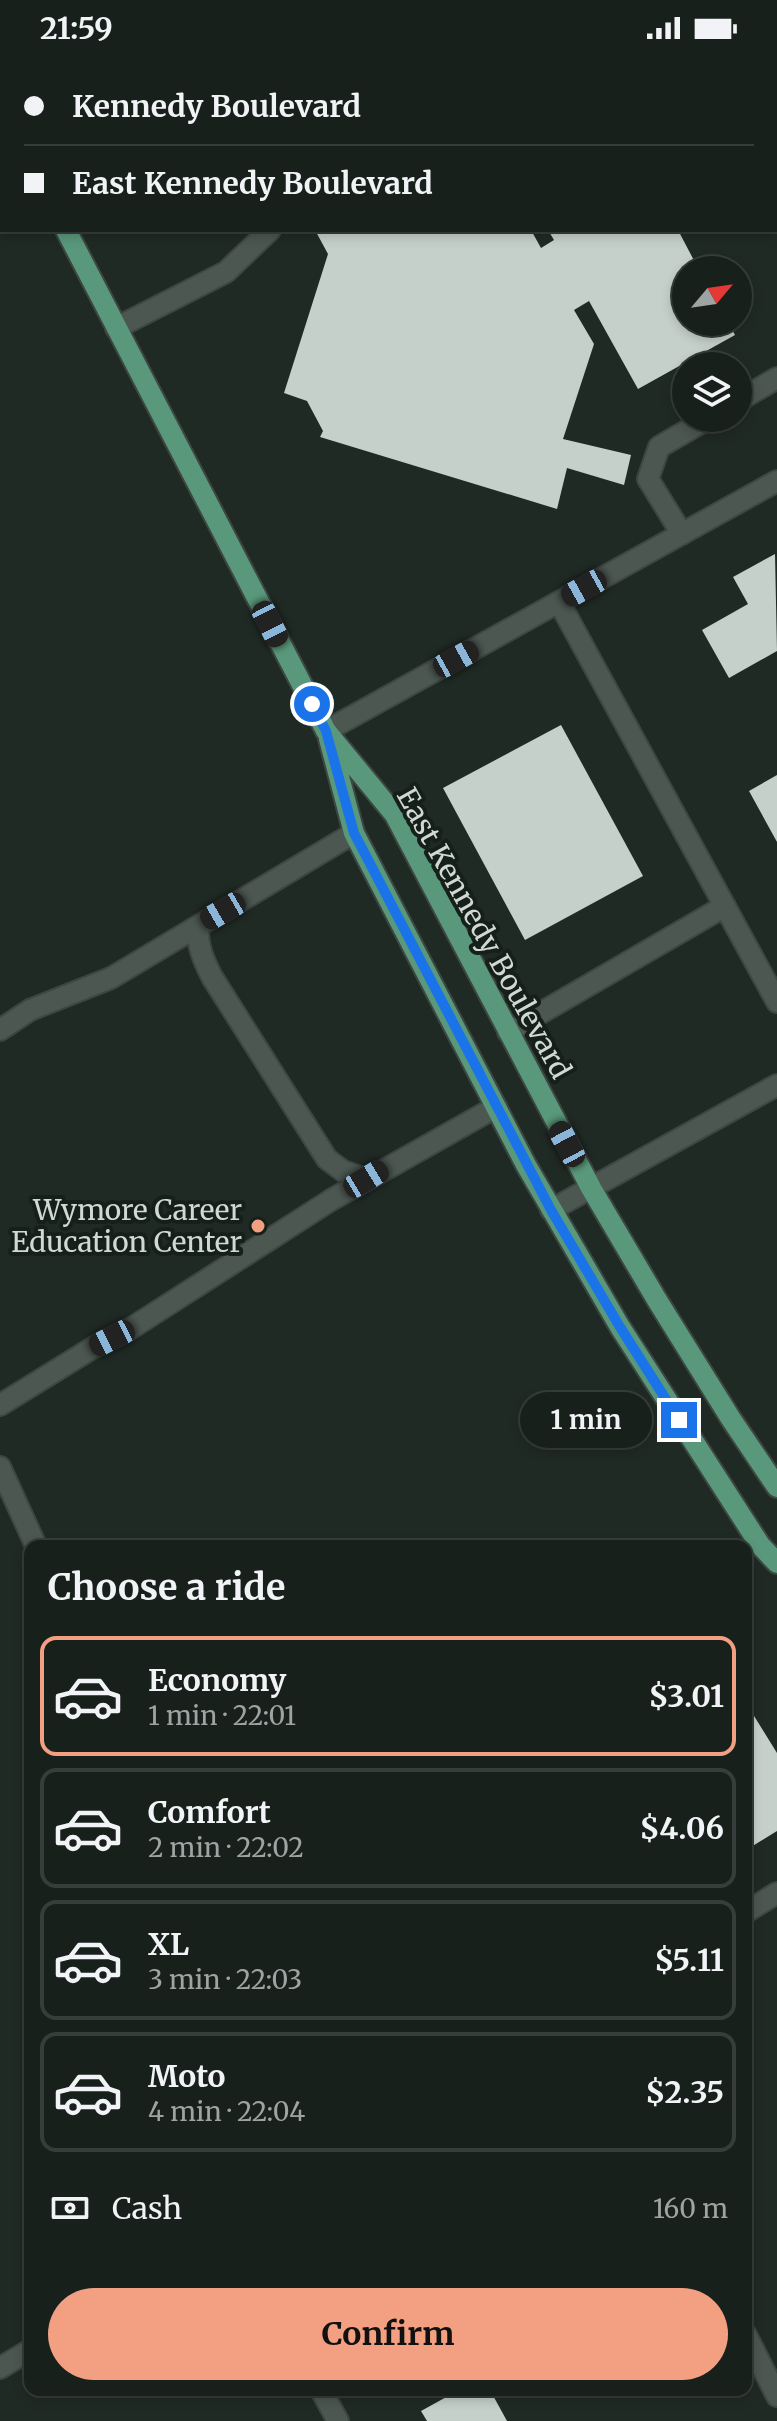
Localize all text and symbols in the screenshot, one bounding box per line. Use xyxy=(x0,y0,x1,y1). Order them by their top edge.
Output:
text: 21:59 xyxy=(40,9,113,47)
text: Kennedy Boulevard xyxy=(72,87,361,125)
text: East Kennedy Boulevard xyxy=(72,164,433,202)
north arrow xyxy=(672,256,752,336)
map controls xyxy=(672,256,752,432)
button: layers xyxy=(672,352,752,432)
car xyxy=(557,566,611,610)
car xyxy=(248,597,292,651)
car xyxy=(429,637,483,681)
route start xyxy=(294,686,330,722)
street label: East Kennedy Boulevard xyxy=(389,781,579,1085)
car xyxy=(196,889,250,933)
car xyxy=(545,1117,589,1171)
car xyxy=(339,1156,393,1202)
place label: Wymore Career Education Center xyxy=(11,1192,242,1260)
marker: Wymore Career Education Center xyxy=(249,1217,267,1235)
car xyxy=(85,1316,139,1360)
callout: 1 min xyxy=(519,1392,651,1448)
route end xyxy=(661,1402,697,1438)
text: 1 min xyxy=(551,1403,621,1436)
text: Choose a ride xyxy=(48,1565,285,1610)
icon: car xyxy=(52,1660,124,1732)
text: Economy xyxy=(148,1661,286,1699)
text: $3.01 xyxy=(648,1677,724,1715)
text: 1 min · 22:01 xyxy=(148,1699,296,1732)
icon: car xyxy=(52,1792,124,1864)
text: Comfort xyxy=(148,1793,271,1831)
text: $4.06 xyxy=(640,1809,724,1847)
text: 2 min · 22:02 xyxy=(148,1831,304,1864)
icon: car xyxy=(52,1924,124,1996)
text: XL xyxy=(148,1925,189,1963)
text: $5.11 xyxy=(654,1941,724,1979)
text: 3 min · 22:03 xyxy=(148,1963,302,1996)
icon: car xyxy=(52,2056,124,2128)
text: Moto xyxy=(148,2057,226,2095)
text: $2.35 xyxy=(645,2073,724,2111)
text: 4 min · 22:04 xyxy=(148,2095,305,2128)
icon: cash xyxy=(48,2186,92,2230)
text: Cash xyxy=(112,2189,182,2227)
text: 160 m xyxy=(653,2192,728,2225)
button: Confirm xyxy=(48,2288,728,2380)

